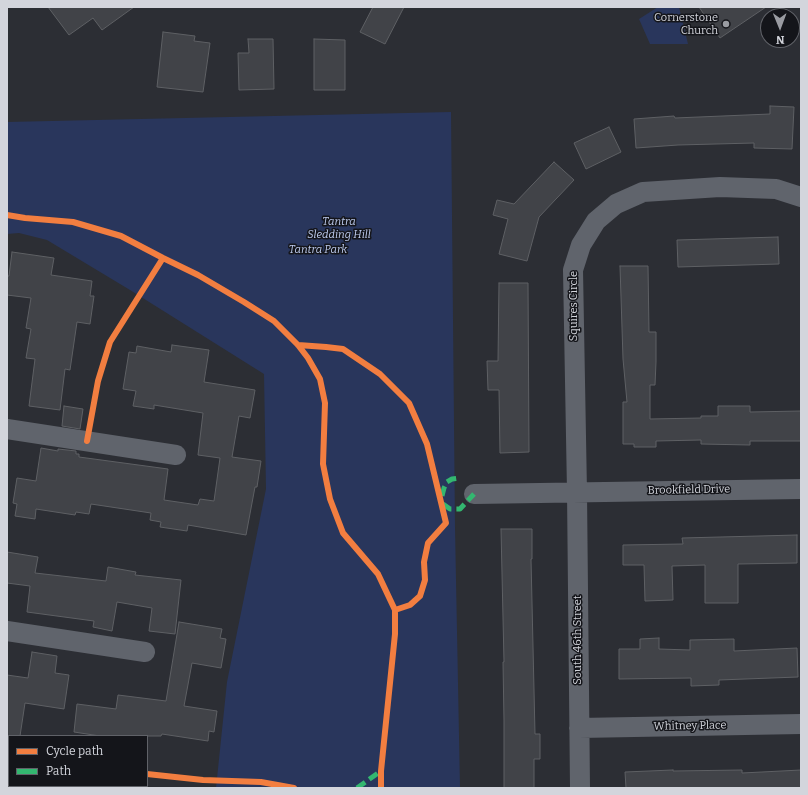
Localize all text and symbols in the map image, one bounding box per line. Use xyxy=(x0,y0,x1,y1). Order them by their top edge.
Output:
north arrow xyxy=(760,8,800,48)
place label: Cornerstone Church xyxy=(654,11,718,37)
marker: Cornerstone Church xyxy=(721,19,731,29)
text: N xyxy=(776,33,785,46)
park label: Tantra Sledding Hill xyxy=(307,215,371,241)
park label: Tantra Park xyxy=(289,243,347,257)
street label: Squires Circle xyxy=(567,271,581,341)
street label: Brookfield Drive xyxy=(648,483,730,497)
street label: South 46th Street xyxy=(571,595,585,685)
street label: Whitney Place xyxy=(653,719,727,733)
legend xyxy=(8,735,148,787)
text: Cycle path xyxy=(46,744,103,758)
text: Path xyxy=(46,764,71,778)

